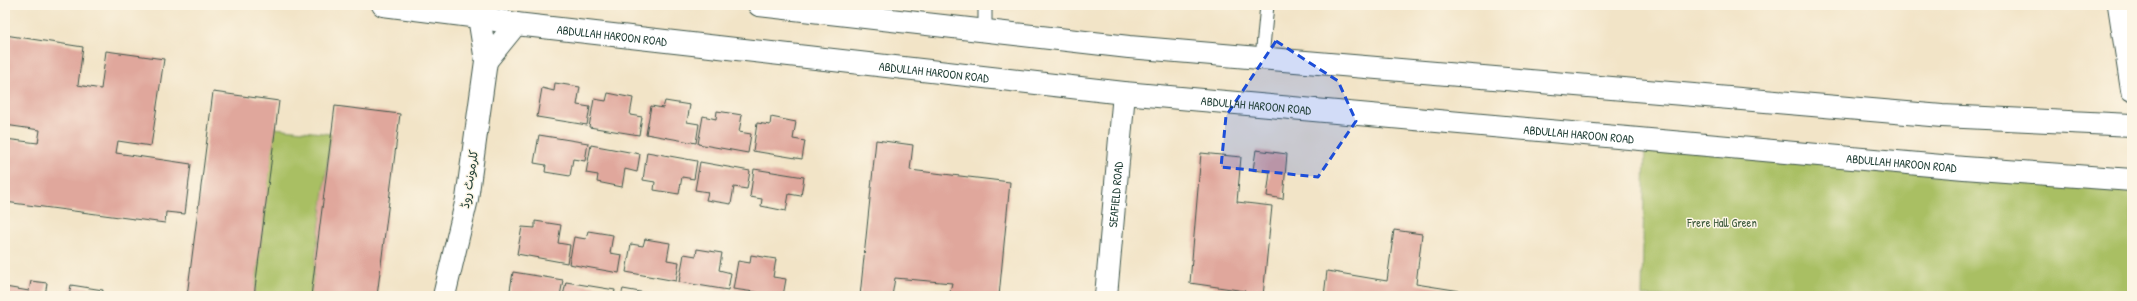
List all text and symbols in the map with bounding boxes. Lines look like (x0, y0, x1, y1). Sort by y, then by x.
street label: ABDULLAH HAROON ROAD (556, 20, 668, 50)
street label: ABDULLAH HAROON ROAD (878, 57, 990, 86)
street label: ABDULLAH HAROON ROAD (1200, 91, 1312, 118)
street label: ABDULLAH HAROON ROAD (1523, 120, 1635, 147)
street label: کلرمونٹ روڈ (456, 148, 482, 210)
street label: ABDULLAH HAROON ROAD (1846, 149, 1958, 176)
street label: SEAFIELD ROAD (1104, 160, 1126, 228)
park label: Frere Hall Green (1686, 214, 1757, 231)

